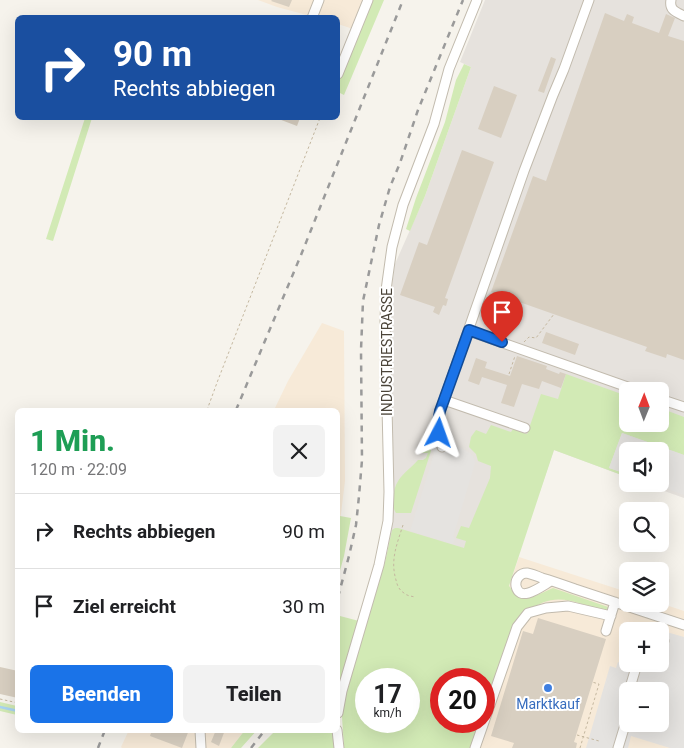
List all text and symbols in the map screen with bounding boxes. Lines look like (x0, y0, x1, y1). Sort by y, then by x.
text: 90 m (113, 34, 192, 75)
icon: right (30, 35, 95, 100)
text: Rechts abbiegen (113, 76, 276, 101)
street label: INDUSTRIESTRASSE (379, 288, 395, 416)
pin (481, 291, 523, 342)
icon: arrive (488, 298, 516, 326)
north arrow (619, 382, 669, 432)
map controls (619, 382, 669, 732)
position arrow (412, 406, 464, 458)
text: 1 Min. (30, 423, 115, 458)
button: close (273, 425, 325, 477)
button: sound (619, 442, 669, 492)
text: 120 m · 22:09 (30, 460, 127, 479)
button: search (619, 502, 669, 552)
icon: right (30, 517, 58, 545)
text: Rechts abbiegen (73, 520, 215, 543)
text: 90 m (282, 520, 325, 543)
button: layers (619, 562, 669, 612)
icon: arrive (30, 592, 58, 620)
text: Ziel erreicht (73, 595, 176, 618)
text: 30 m (282, 595, 325, 618)
button: + (619, 622, 669, 672)
button: Beenden (30, 665, 173, 723)
button: Teilen (183, 665, 325, 723)
speed limit sign: 20 (430, 668, 495, 733)
text: 17 (373, 680, 402, 709)
marker: Marktkauf (542, 682, 554, 694)
button: − (619, 682, 669, 732)
place label: Marktkauf (516, 696, 580, 712)
text: km/h (373, 706, 402, 720)

